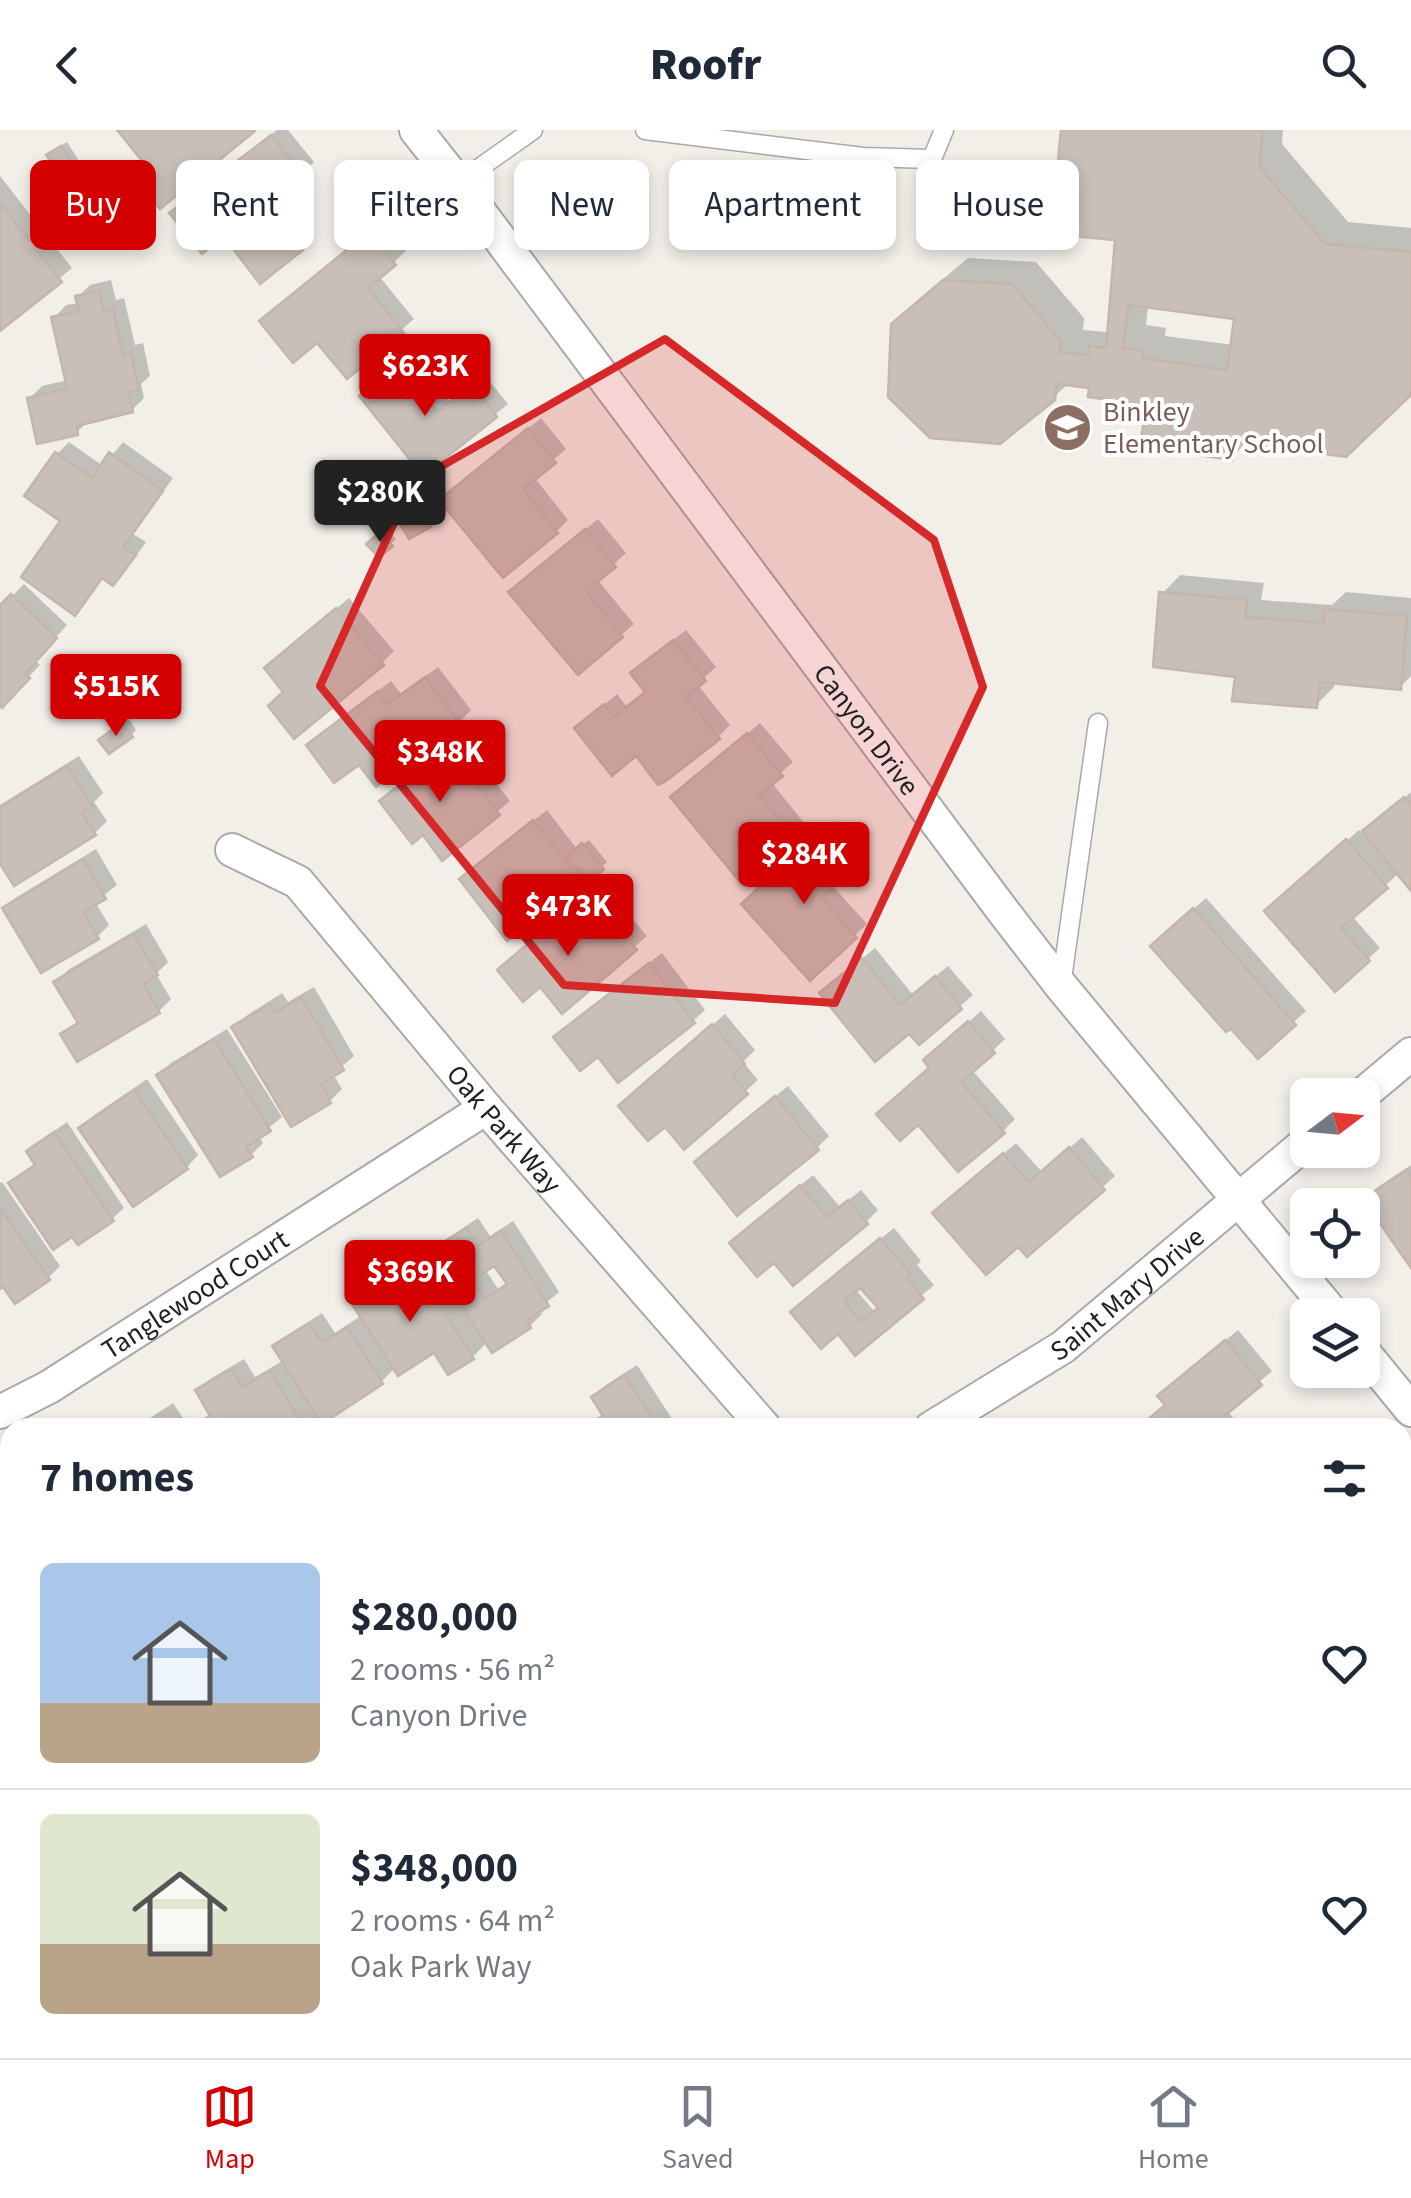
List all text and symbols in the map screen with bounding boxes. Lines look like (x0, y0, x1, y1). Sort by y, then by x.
text: Roofr (650, 33, 761, 97)
icon: back (40, 38, 95, 93)
icon: search (1316, 38, 1371, 93)
chip: Buy (30, 160, 156, 250)
chip: Rent (176, 160, 314, 250)
chip: Filters (334, 160, 494, 250)
chip: New (514, 160, 649, 250)
chip: Apartment (669, 160, 896, 250)
chip: House (916, 160, 1079, 250)
pin: $623K (355, 334, 495, 419)
text: $623K (381, 343, 469, 389)
place label: Binkley Elementary School (1103, 392, 1324, 464)
school or university icon: Binkley Elementary School (1042, 401, 1094, 453)
pin: $280K (310, 460, 450, 545)
text: $280K (336, 469, 424, 515)
pin: $515K (46, 654, 186, 739)
street label: Canyon Drive (804, 656, 929, 804)
text: $515K (72, 663, 160, 709)
pin: $348K (370, 720, 510, 805)
text: $348K (396, 729, 484, 775)
pin: $284K (734, 822, 874, 907)
text: $284K (760, 831, 848, 877)
pin: $473K (498, 874, 638, 959)
text: $473K (524, 883, 612, 929)
street label: Oak Park Way (437, 1056, 571, 1203)
north arrow (1290, 1078, 1380, 1168)
map controls (1290, 1078, 1380, 1388)
button: locate (1290, 1188, 1380, 1278)
street label: Saint Mary Drive (1043, 1218, 1213, 1371)
street label: Tanglewood Court (94, 1220, 297, 1369)
pin: $369K (340, 1240, 480, 1325)
text: $369K (366, 1249, 454, 1295)
button: layers (1290, 1298, 1380, 1388)
text: 7 homes (40, 1448, 194, 1508)
icon: filters (1317, 1451, 1372, 1506)
text: $280,000 (350, 1587, 518, 1647)
icon: home (120, 1603, 240, 1723)
icon: heart (1317, 1636, 1372, 1691)
text: 2 rooms · 56 m² (350, 1647, 555, 1693)
text: Canyon Drive (350, 1693, 527, 1739)
text: $348,000 (350, 1838, 518, 1898)
icon: home (120, 1854, 240, 1974)
icon: heart (1317, 1887, 1372, 1942)
text: 2 rooms · 64 m² (350, 1898, 555, 1944)
text: Oak Park Way (350, 1944, 532, 1990)
tab: Map (202, 2079, 257, 2179)
tab: Saved (662, 2079, 733, 2179)
tab: Home (1138, 2079, 1209, 2179)

